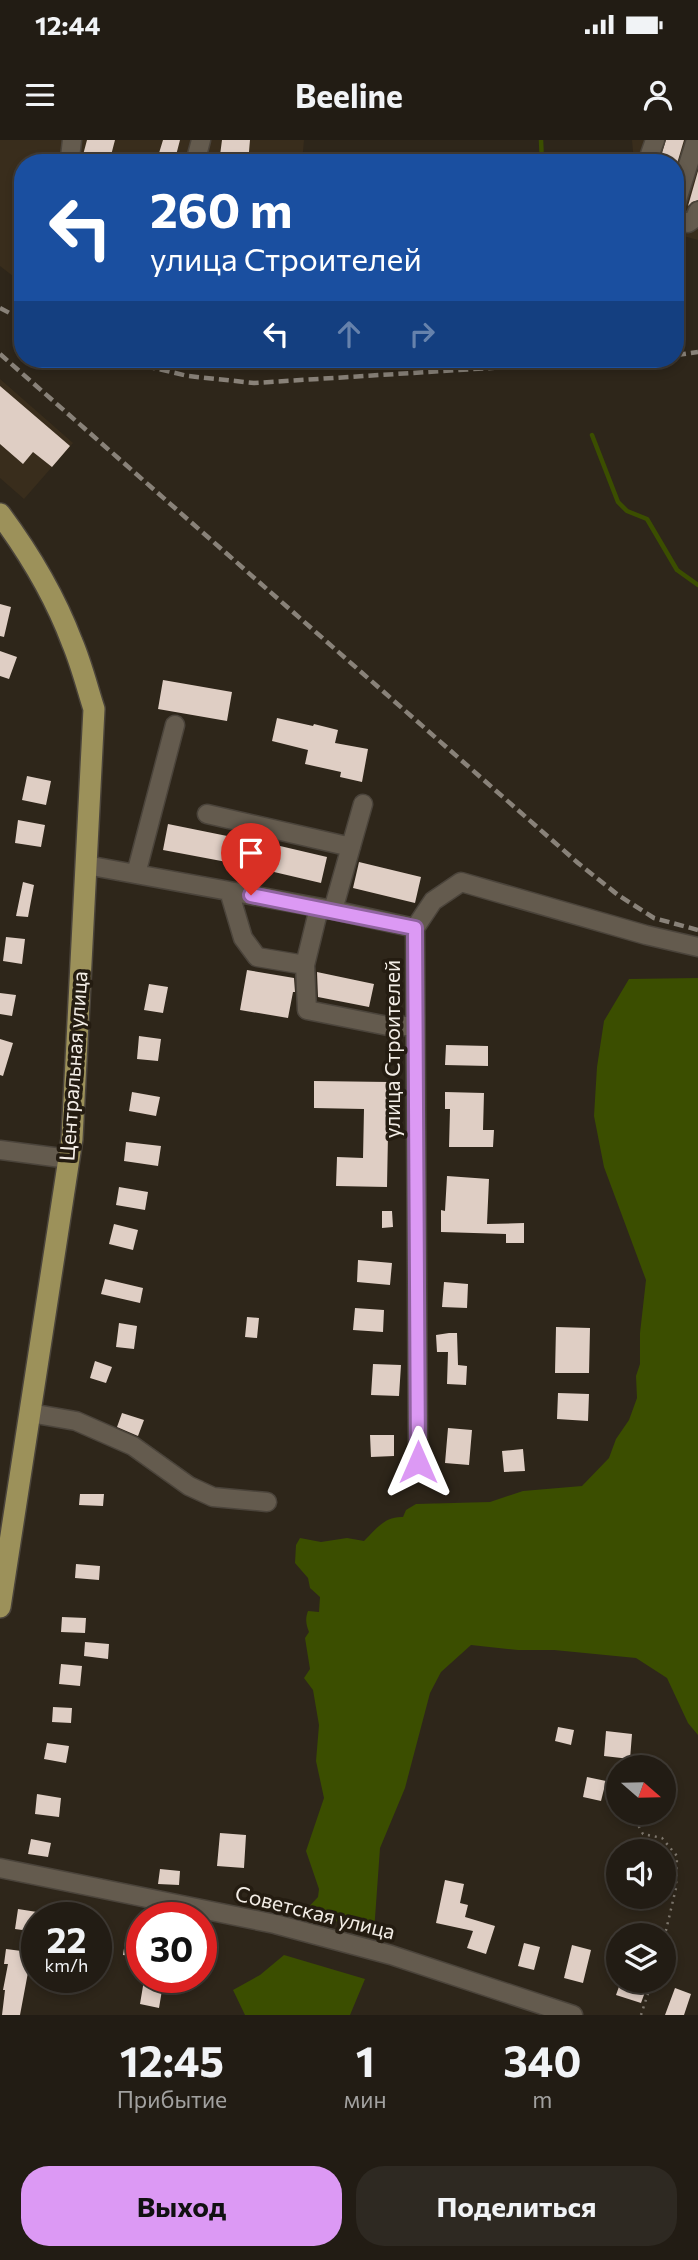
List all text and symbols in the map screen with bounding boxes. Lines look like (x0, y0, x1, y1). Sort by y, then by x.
text: 12:44 (35, 9, 100, 40)
text: Beeline (295, 75, 403, 115)
icon: menu (21, 76, 59, 114)
icon: person (639, 76, 677, 114)
text: 260 m (150, 178, 292, 238)
icon: left (35, 182, 126, 273)
text: улица Строителей (150, 238, 422, 278)
icon: left (257, 315, 295, 353)
icon: ahead (330, 315, 368, 353)
icon: right (403, 315, 441, 353)
pin (221, 823, 281, 895)
icon: arrive (232, 834, 270, 872)
street label: улица Строителей (379, 960, 404, 1138)
street label: Центральная улица (53, 970, 92, 1162)
position arrow (381, 1425, 455, 1499)
north arrow (606, 1755, 676, 1825)
map controls (606, 1755, 676, 1993)
button: sound (606, 1839, 676, 1909)
street label: Советская улица (233, 1880, 398, 1943)
speed limit sign: 30 (126, 1902, 217, 1993)
text: 22 (47, 1917, 86, 1960)
button: layers (606, 1923, 676, 1993)
text: km/h (45, 1954, 88, 1976)
text: 12:45 (120, 2034, 224, 2086)
text: 1 (356, 2034, 375, 2086)
text: 340 (503, 2034, 581, 2086)
text: Прибытие (117, 2085, 227, 2113)
text: мин (344, 2085, 387, 2113)
text: m (532, 2085, 552, 2113)
button: Выход (21, 2166, 342, 2246)
button: Поделиться (356, 2166, 677, 2246)

